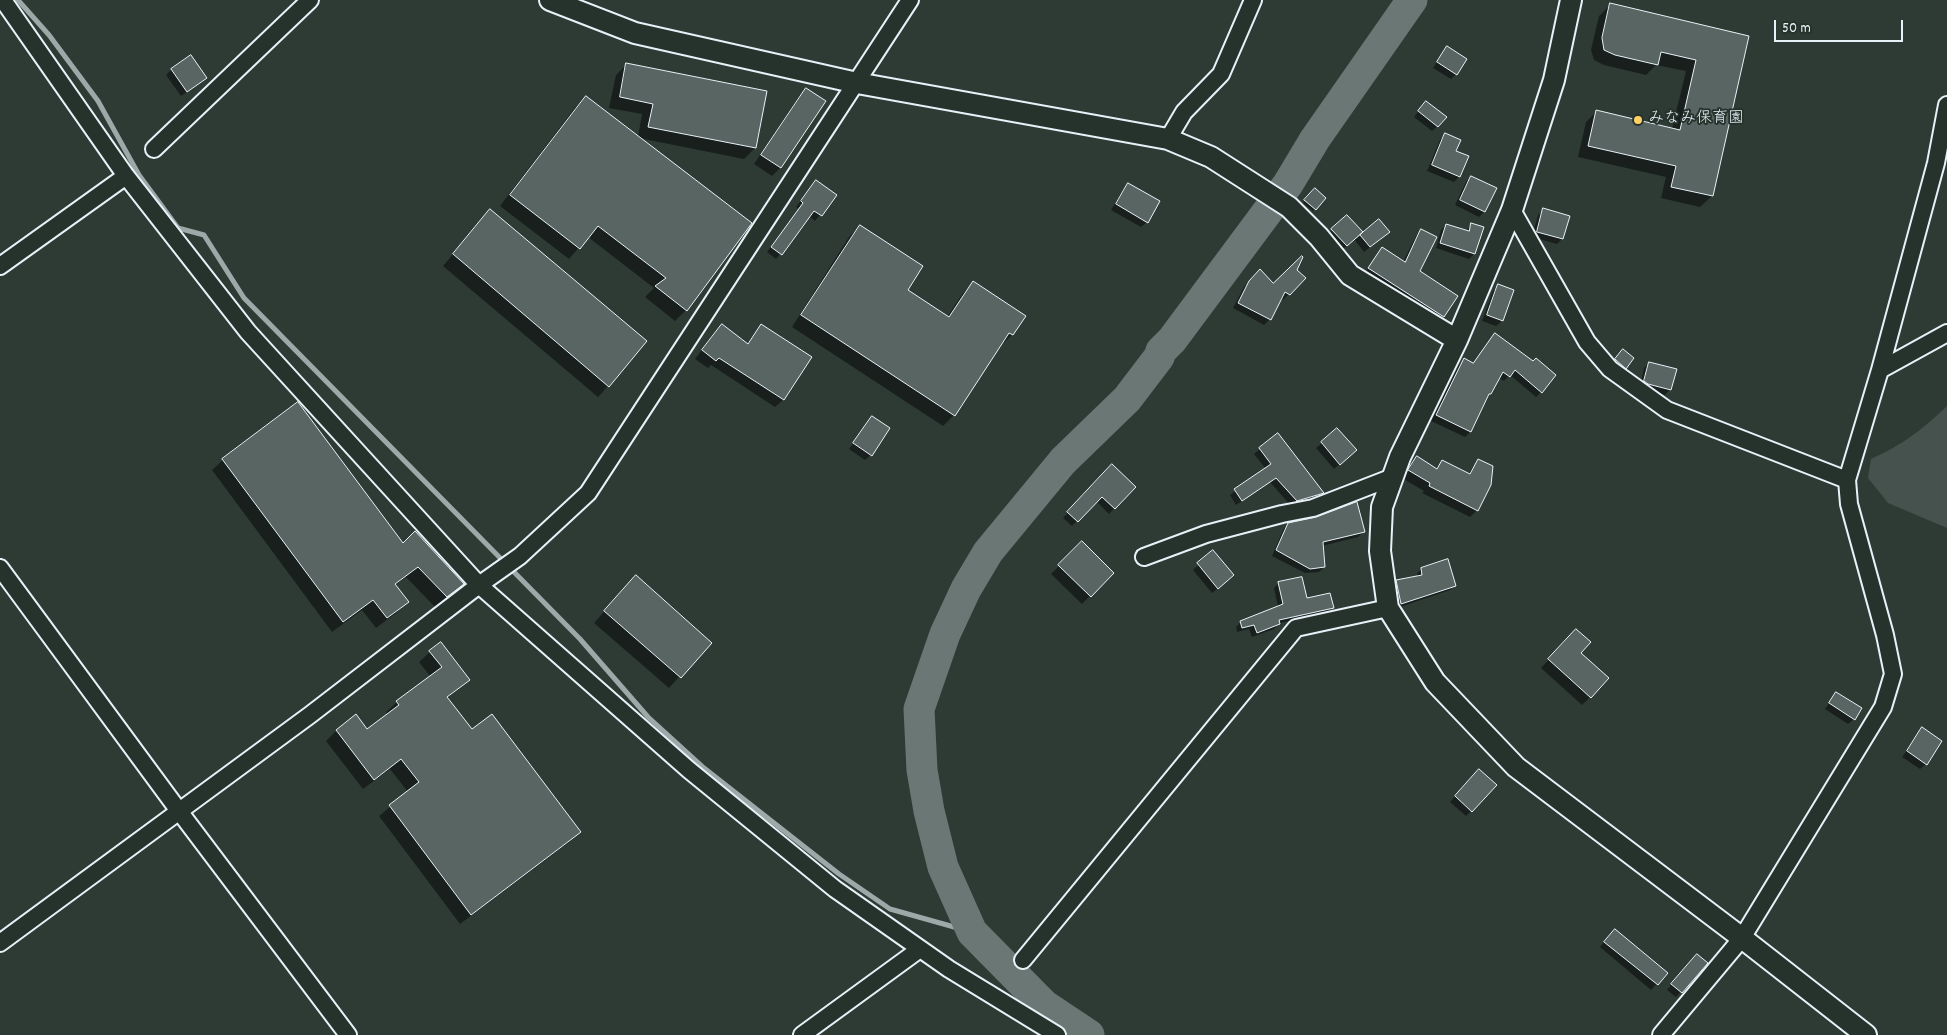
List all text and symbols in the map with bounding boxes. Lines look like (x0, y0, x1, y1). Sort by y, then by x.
scale bar (1777, 10, 1906, 42)
text: 50 m (1782, 18, 1811, 40)
place label: みなみ保育園 (1648, 110, 1744, 130)
marker: みなみ保育園 (1632, 114, 1644, 126)

